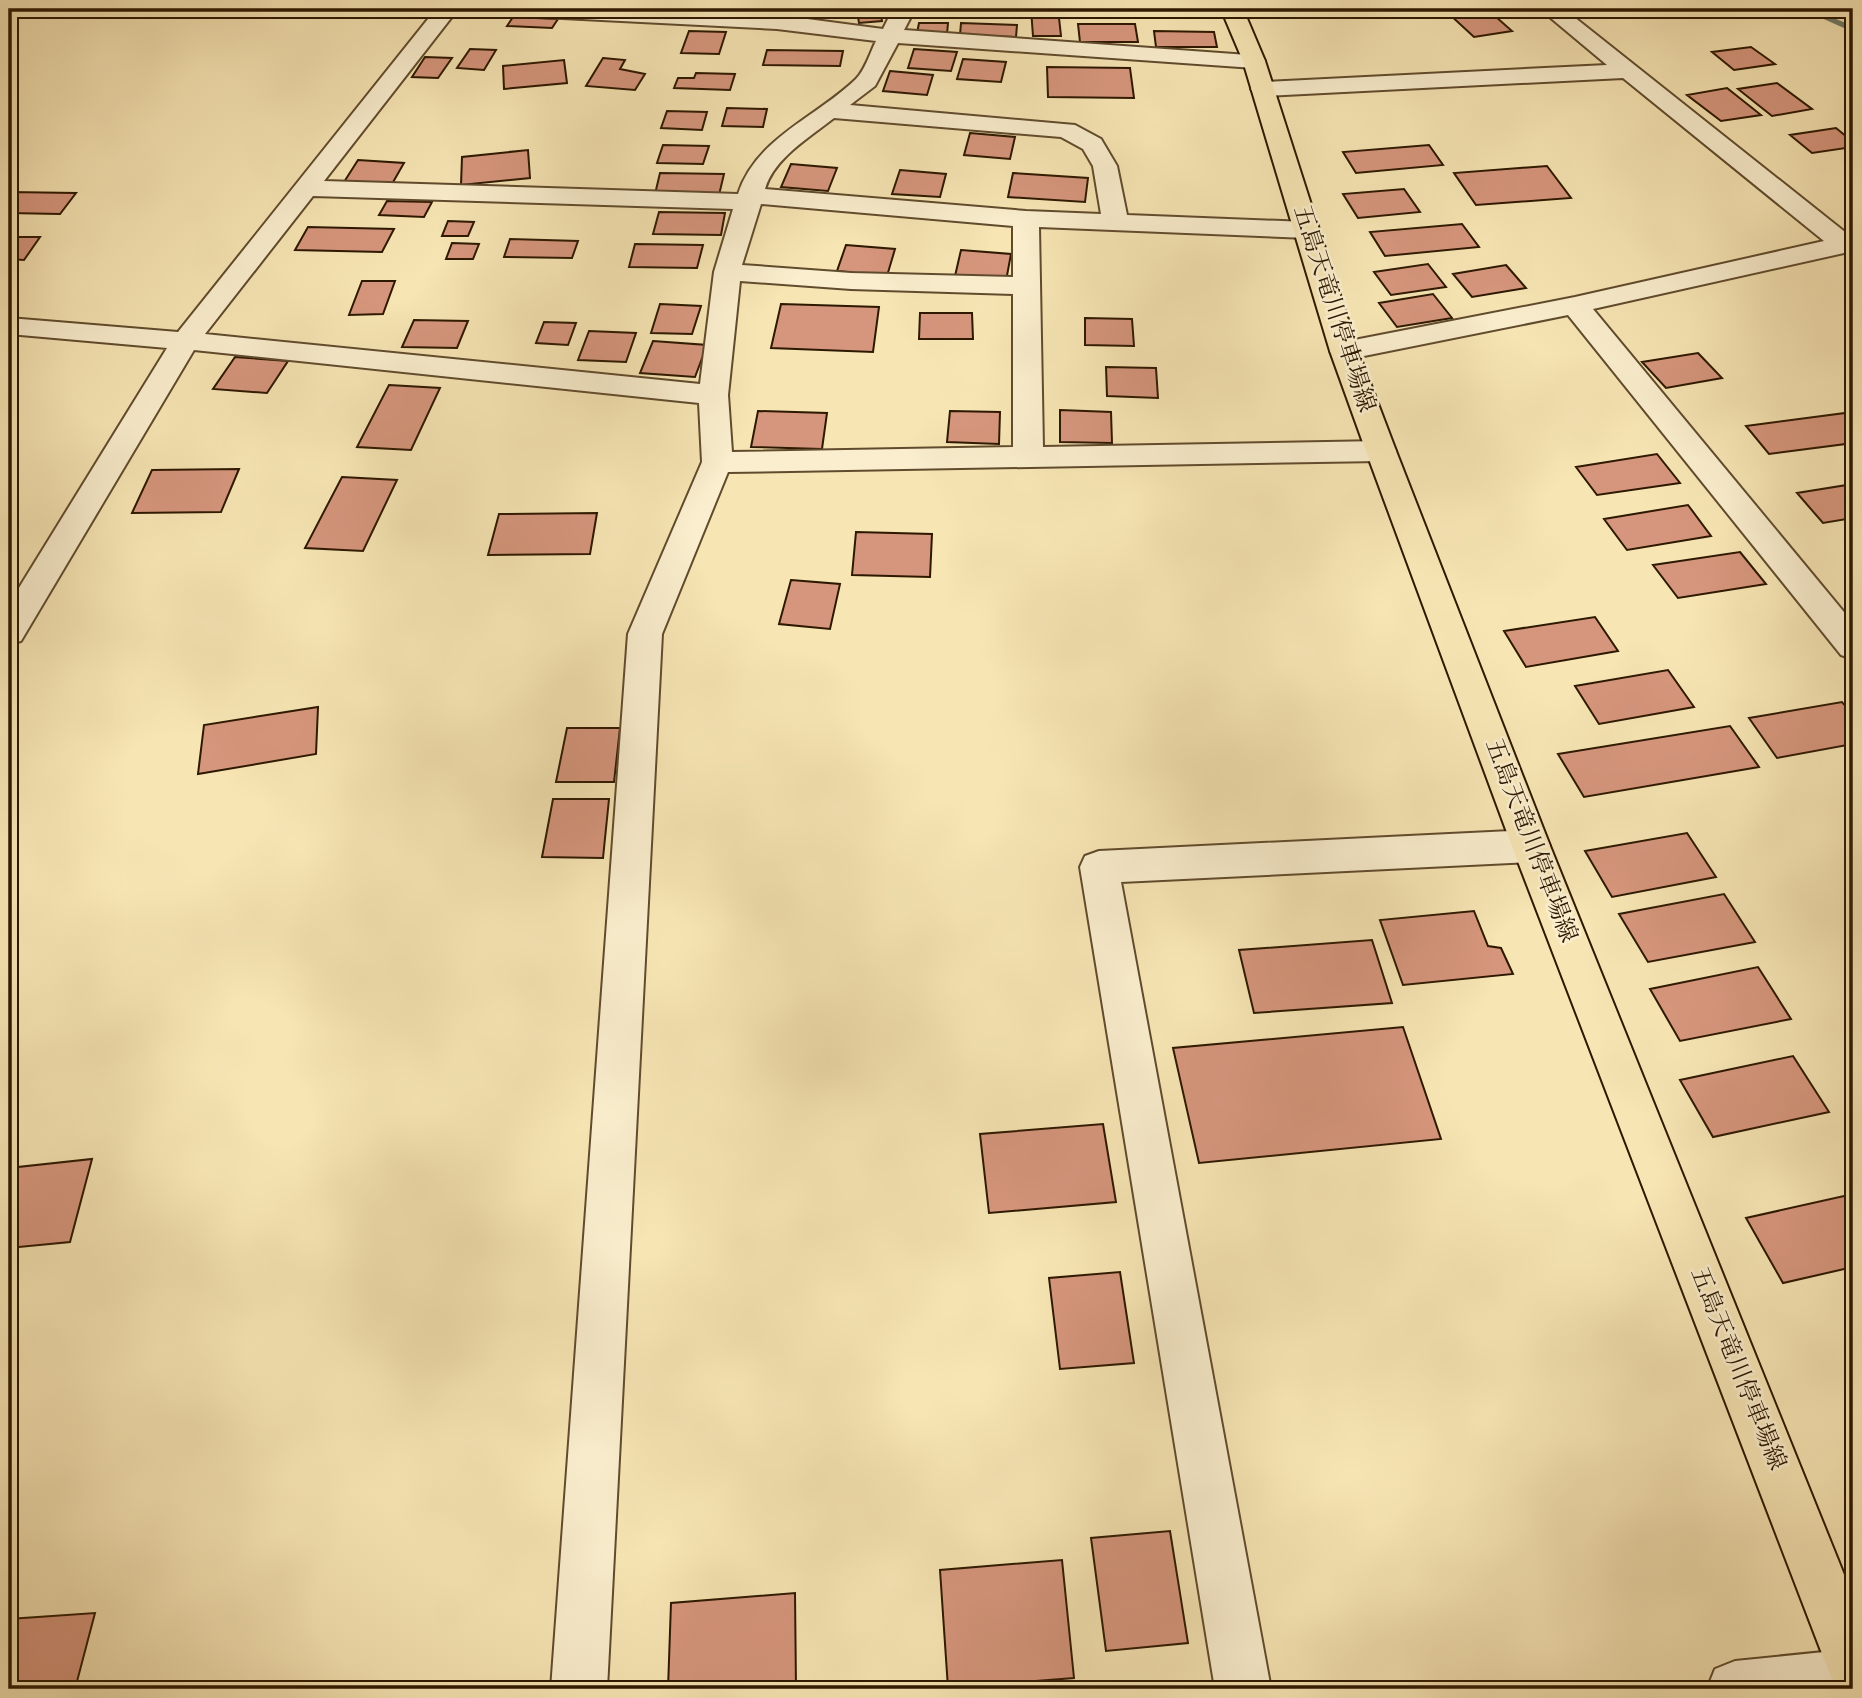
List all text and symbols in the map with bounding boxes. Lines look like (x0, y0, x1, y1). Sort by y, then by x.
street label: 五島天竜川停車場線 (1283, 201, 1383, 417)
street label: 五島天竜川停車場線 (1475, 734, 1585, 948)
street label: 五島天竜川停車場線 (1681, 1262, 1793, 1476)

